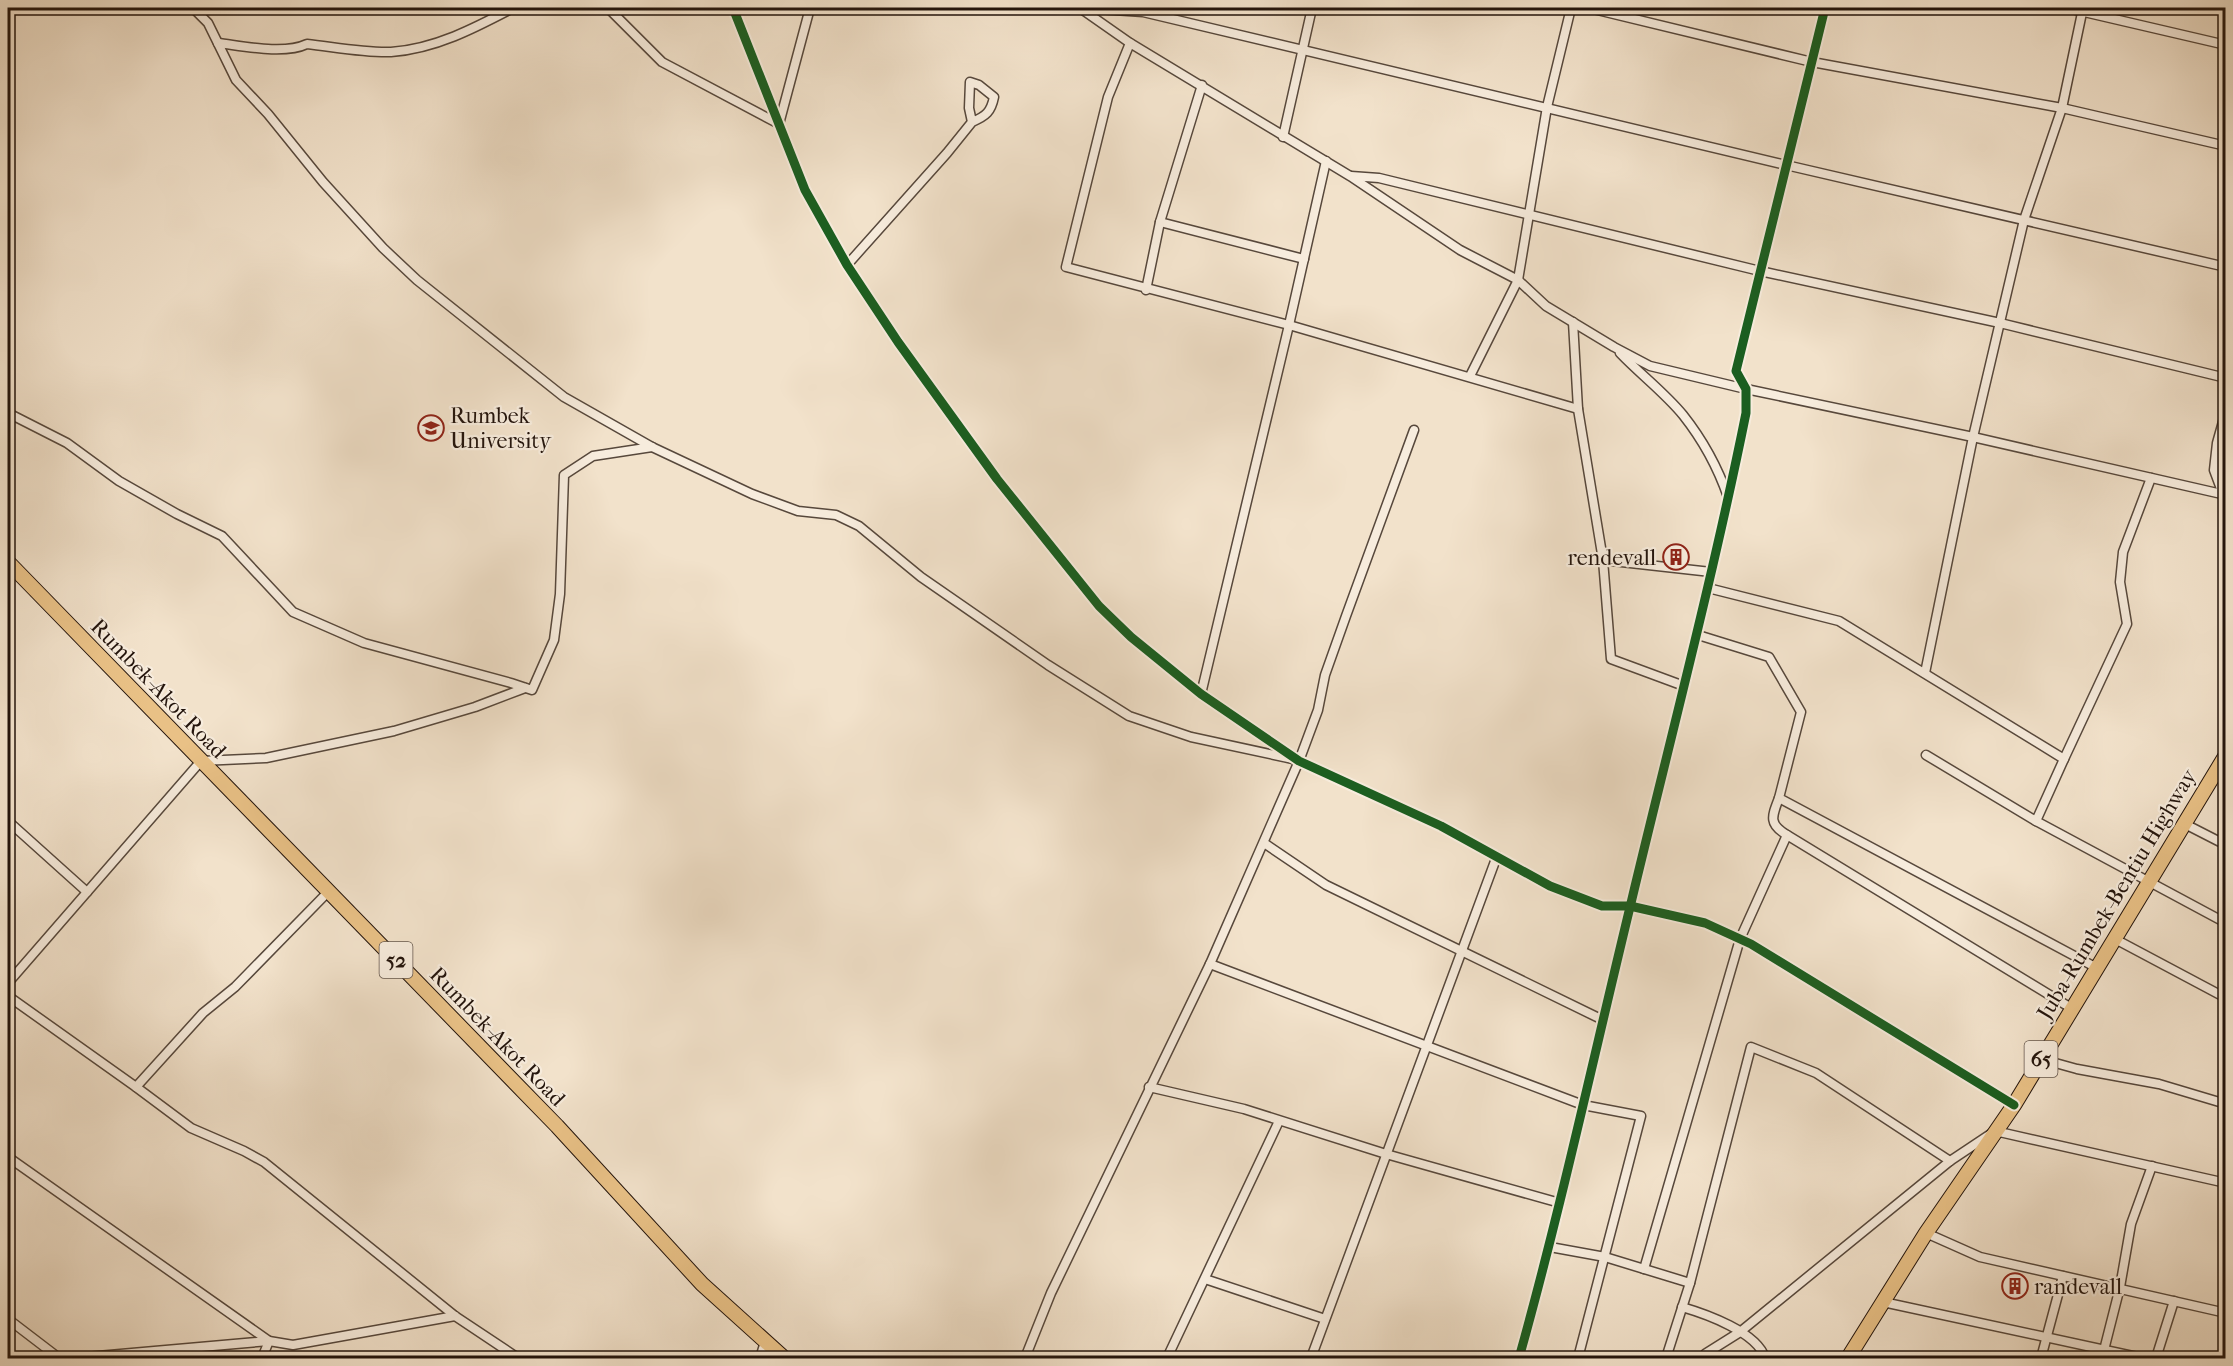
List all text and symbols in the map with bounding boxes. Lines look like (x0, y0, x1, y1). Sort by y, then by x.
place label: Rumbek University (450, 403, 552, 454)
school or university icon: Rumbek University (416, 413, 446, 443)
building icon: rendevall (1661, 542, 1691, 572)
place label: rendevall (1567, 545, 1656, 571)
street label: Rumbek-Akot Road (85, 614, 232, 764)
street label: Juba-Rumbek-Bentiu Highway (2031, 763, 2203, 1026)
road number: 52 (380, 942, 412, 978)
street label: Rumbek-Akot Road (424, 962, 571, 1112)
road number: 65 (2024, 1041, 2058, 1077)
building icon: randevall (2000, 1271, 2030, 1301)
place label: randevall (2034, 1274, 2122, 1300)

